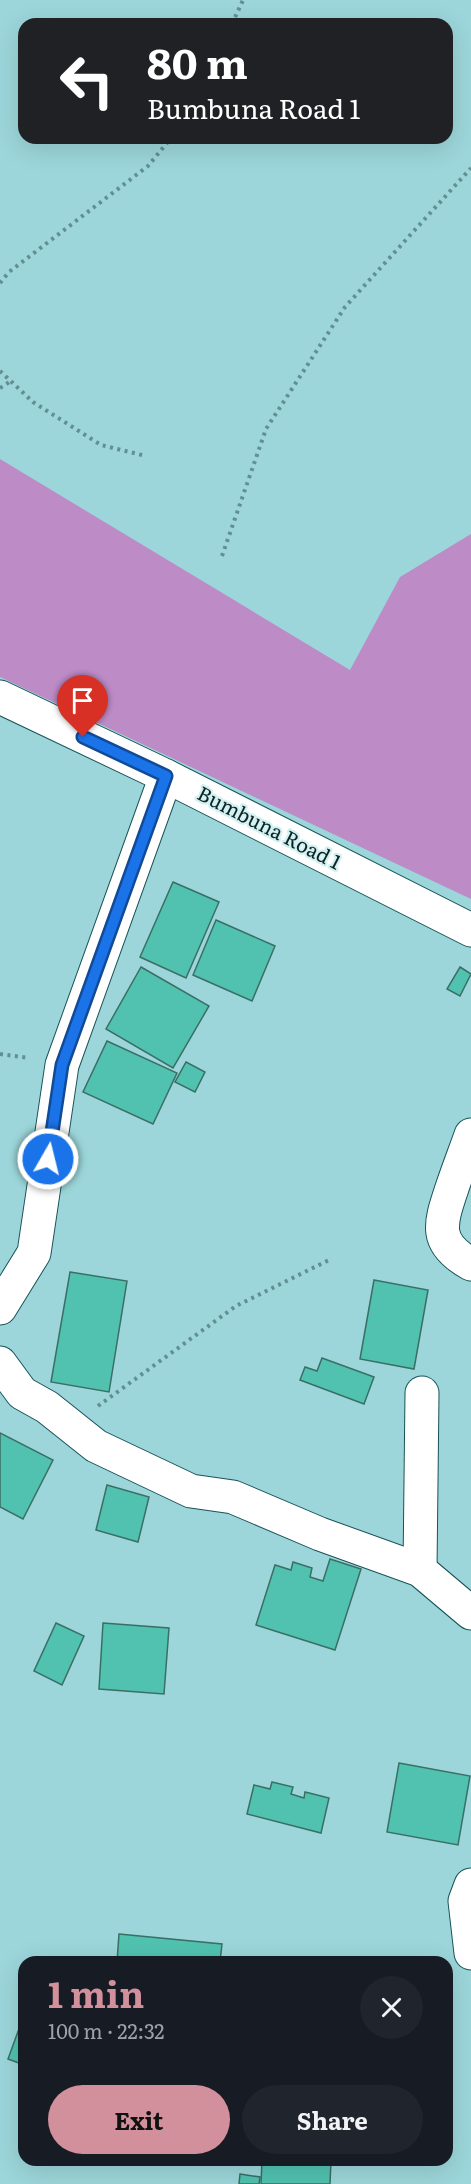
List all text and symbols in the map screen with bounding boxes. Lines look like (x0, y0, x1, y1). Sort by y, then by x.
text: 80 m (147, 30, 248, 92)
icon: left (48, 42, 126, 120)
text: Bumbuna Road 1 (147, 87, 360, 127)
pin (57, 675, 108, 737)
icon: arrive (66, 684, 99, 717)
street label: Bumbuna Road 1 (193, 777, 347, 875)
position arrow (16, 1127, 80, 1191)
text: 1 min (48, 1966, 144, 2019)
button: close (360, 1976, 423, 2039)
text: 100 m · 22:32 (48, 2015, 164, 2045)
button: Exit (48, 2085, 230, 2154)
button: Share (242, 2085, 423, 2154)

